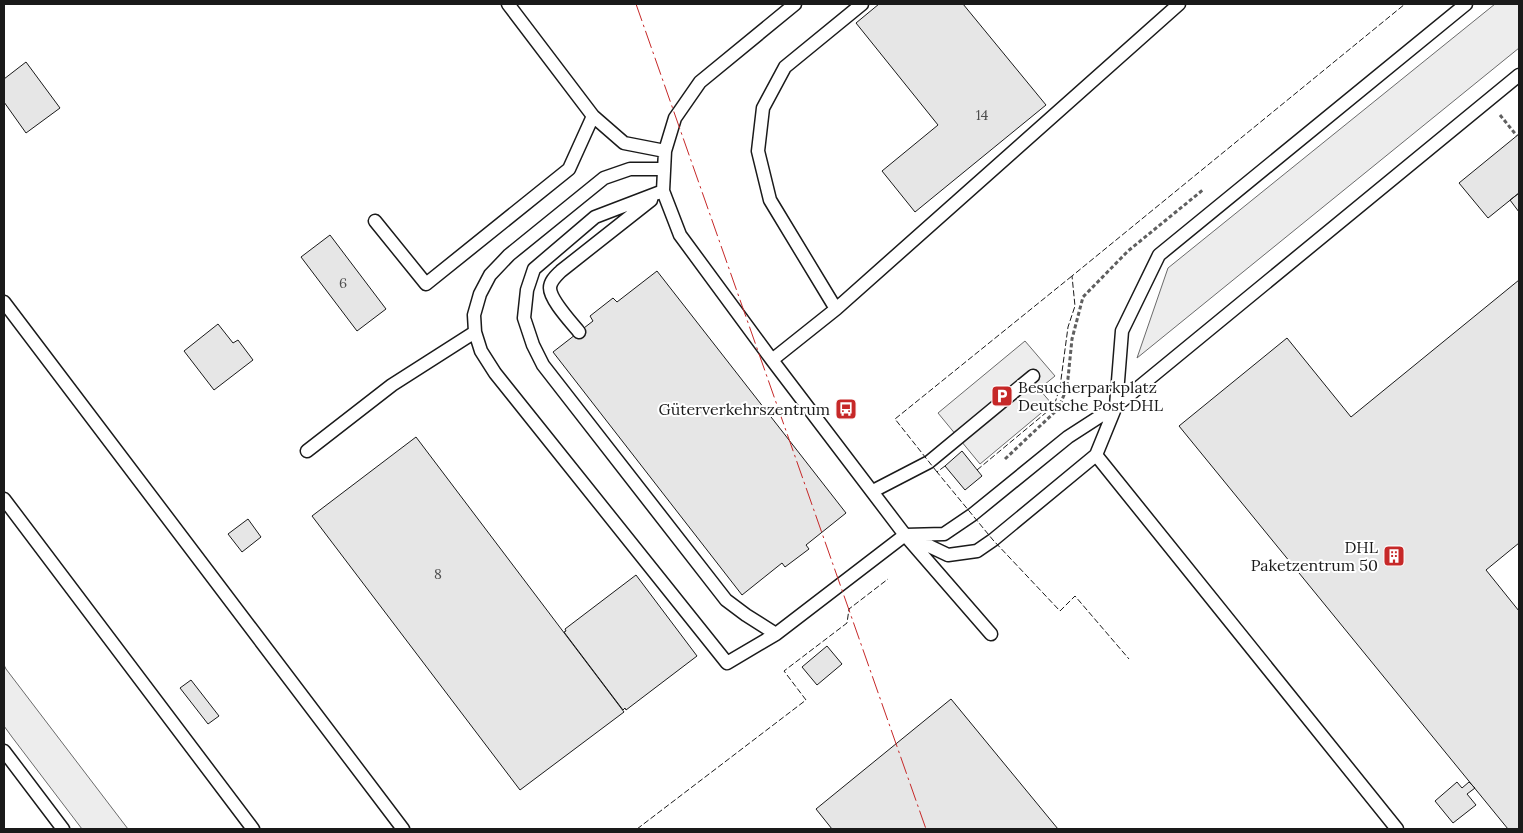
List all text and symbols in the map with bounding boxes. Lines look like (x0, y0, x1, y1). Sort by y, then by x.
house number: 14 (976, 106, 989, 124)
house number: 6 (339, 274, 347, 292)
place label: Besucherparkplatz Deutsche Post DHL (1018, 377, 1163, 415)
parking icon: Besucherparkplatz Deutsche Post DHL (990, 384, 1014, 408)
bus stop icon: Güterverkehrszentrum (834, 397, 858, 421)
place label: Güterverkehrszentrum (658, 399, 830, 419)
place label: DHL Paketzentrum 50 (1251, 537, 1378, 575)
building icon: DHL Paketzentrum 50 (1382, 544, 1406, 568)
house number: 8 (434, 565, 442, 583)

